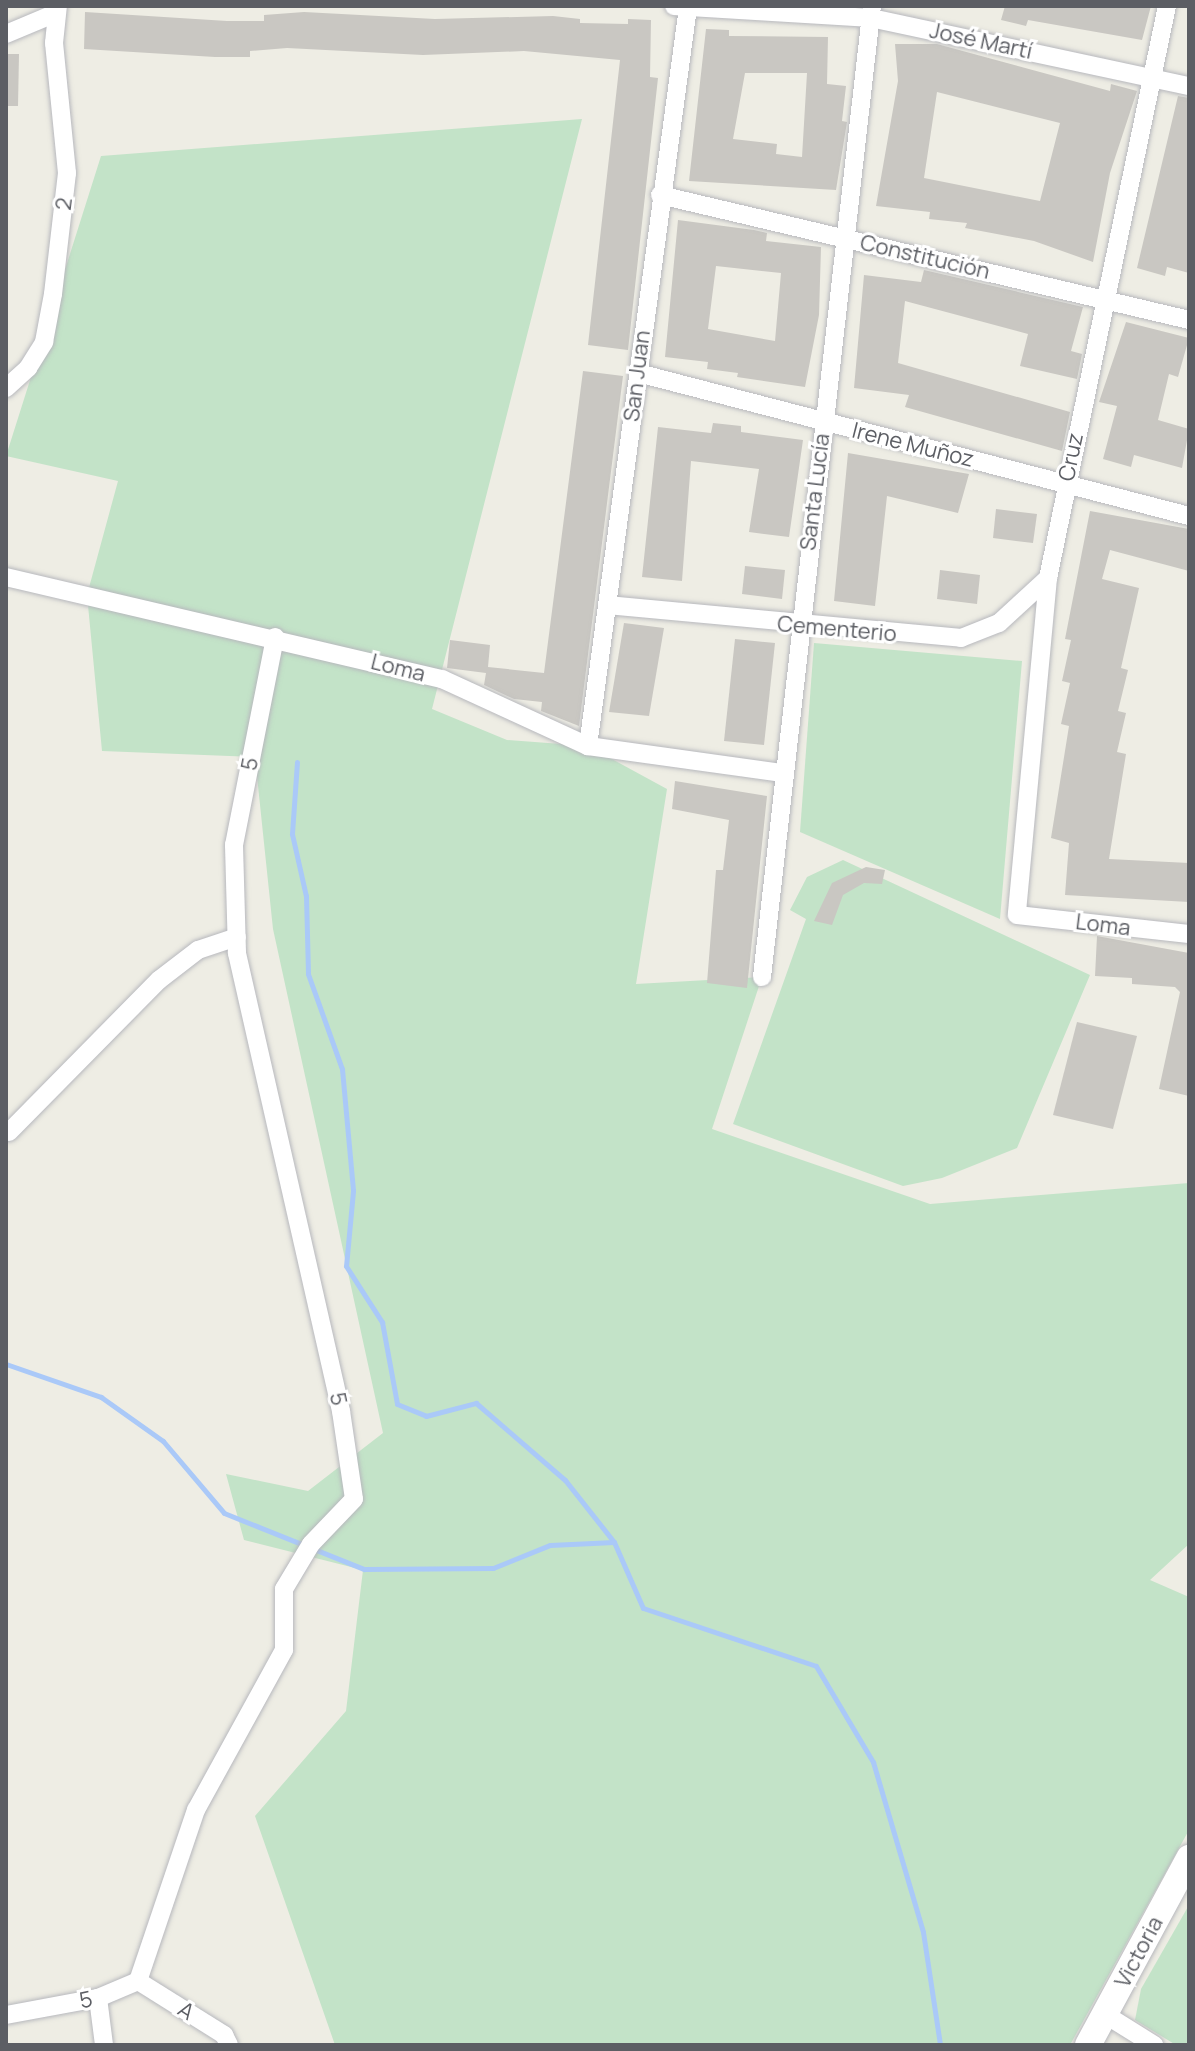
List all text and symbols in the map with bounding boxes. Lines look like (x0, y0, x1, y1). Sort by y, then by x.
street label: José Martí (927, 17, 1035, 65)
street label: 2 (50, 196, 78, 212)
street label: Constitución (858, 229, 992, 285)
street label: San Juan (618, 329, 656, 423)
street label: Irene Muñoz (849, 417, 977, 473)
street label: Cruz (1053, 431, 1089, 483)
street label: Santa Lucía (795, 432, 835, 552)
street label: Cementerio (776, 611, 898, 647)
street label: Loma (368, 649, 428, 687)
street label: 5 (236, 755, 264, 773)
street label: Loma (1074, 909, 1132, 941)
street label: 5 (324, 1390, 352, 1408)
street label: Victoria (1109, 1912, 1169, 1992)
street label: 5 (77, 1986, 95, 2014)
street label: A (173, 1996, 199, 2026)

